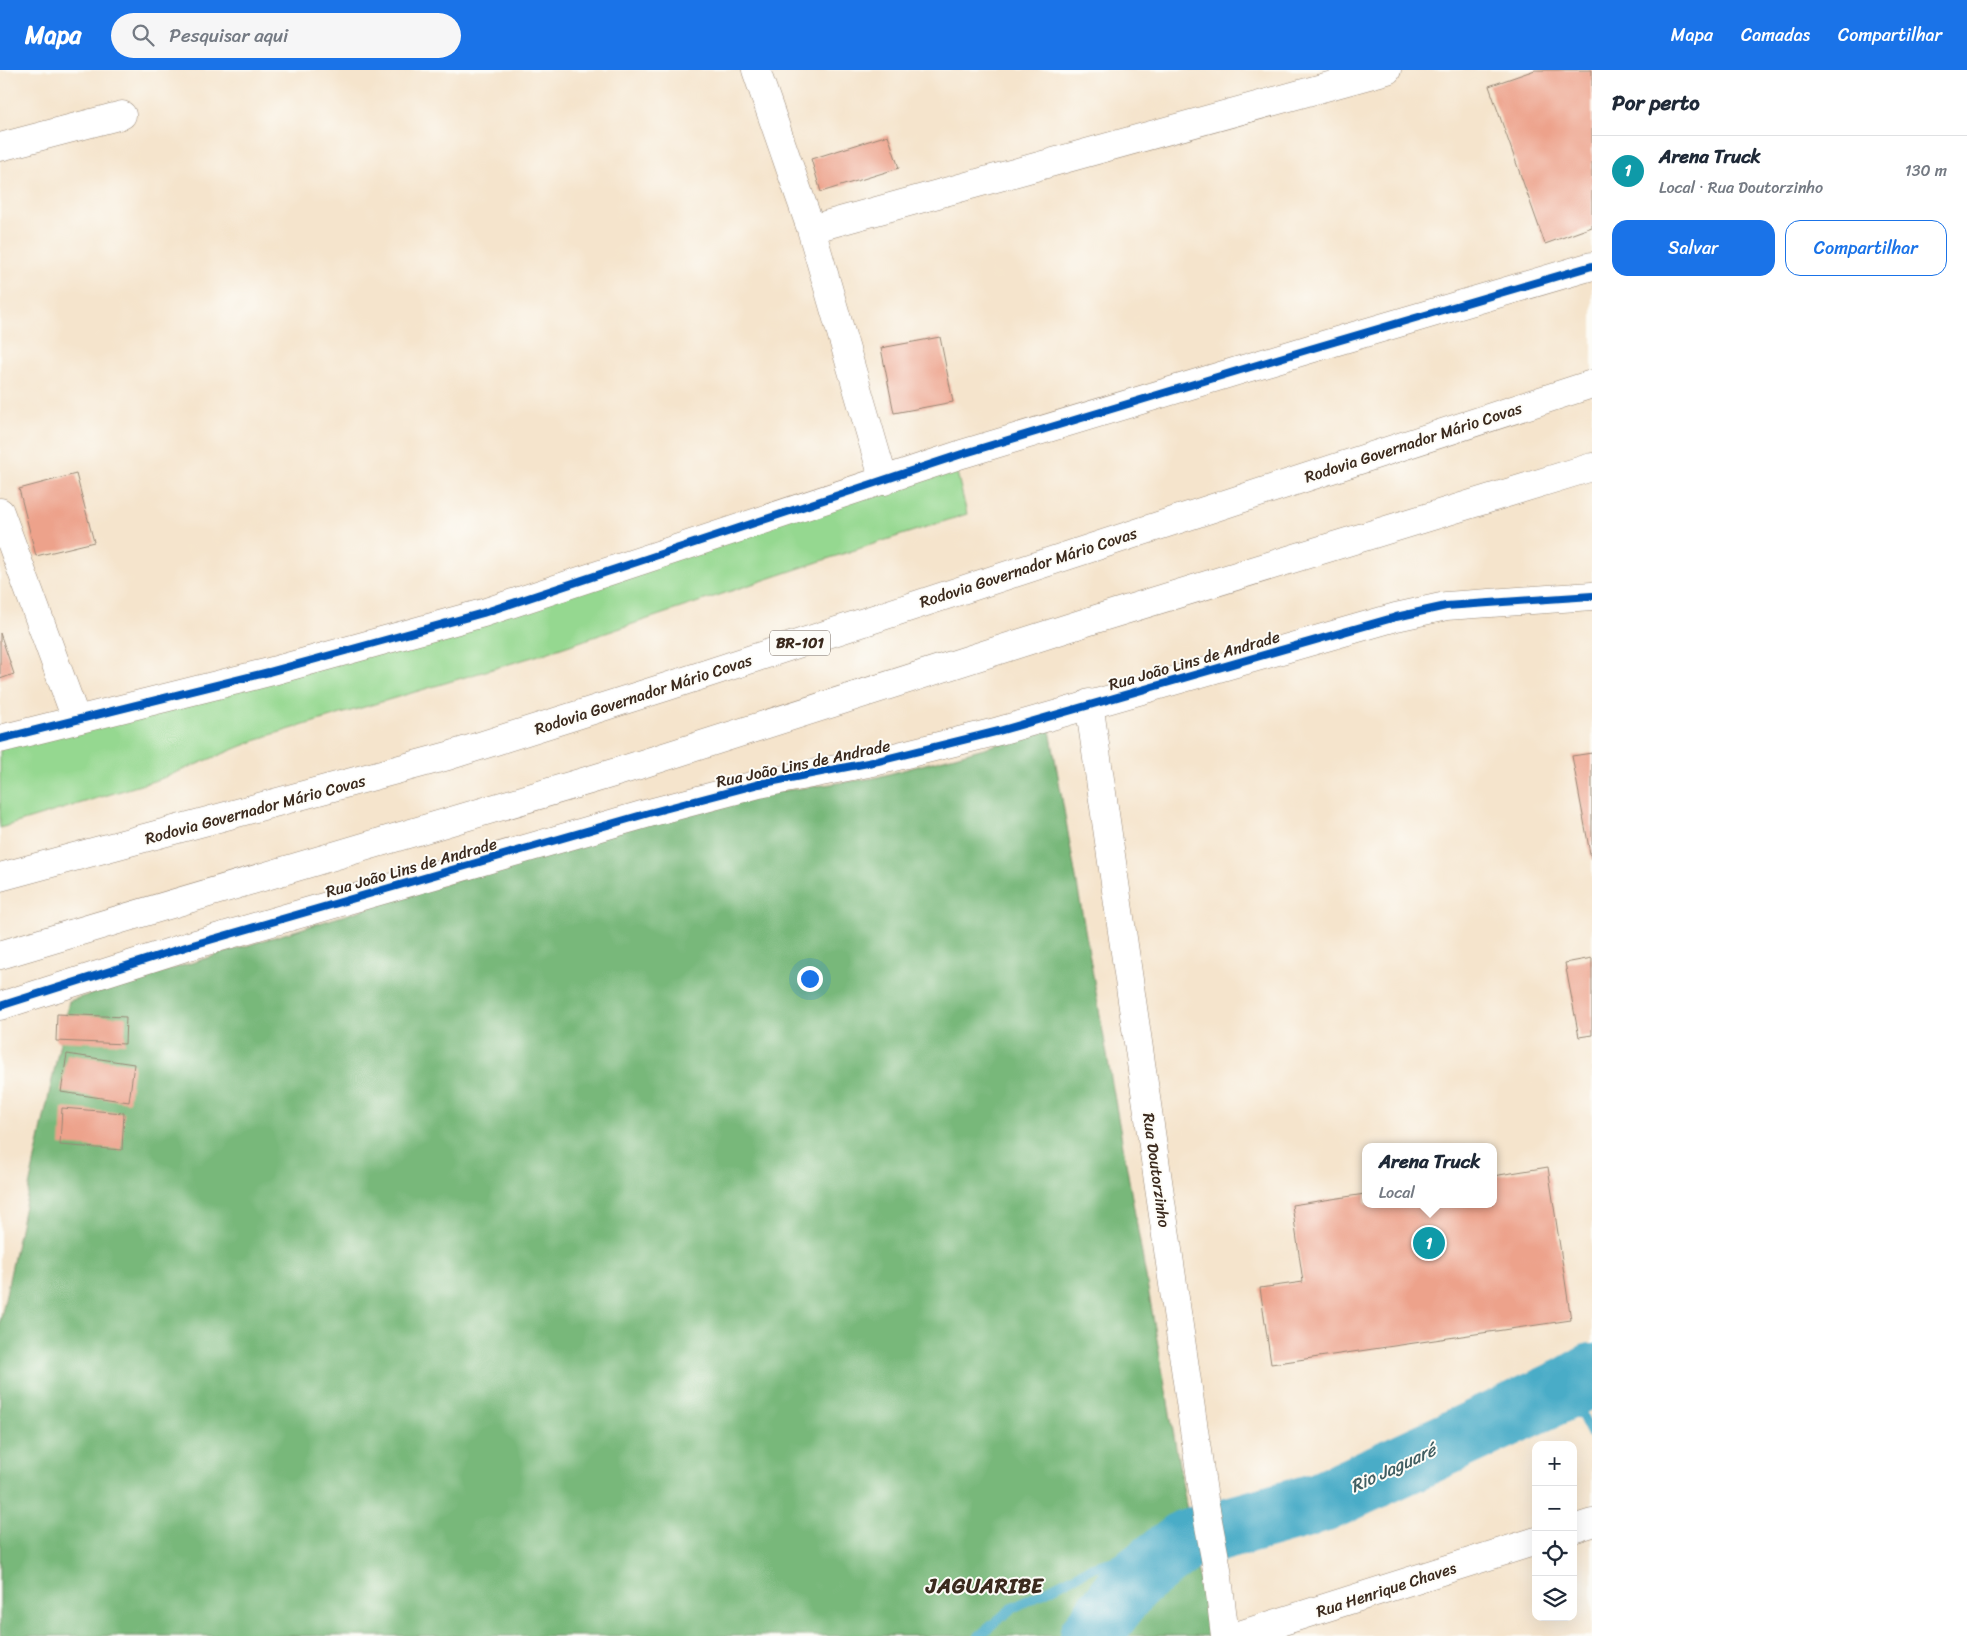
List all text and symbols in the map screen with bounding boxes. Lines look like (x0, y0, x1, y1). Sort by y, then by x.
search box (111, 13, 461, 58)
text: Mapa (25, 14, 81, 56)
text: Pesquisar aqui (169, 19, 288, 52)
text: Mapa (1671, 19, 1713, 51)
text: Camadas (1741, 19, 1810, 51)
text: Compartilhar (1838, 19, 1942, 51)
icon: search (129, 21, 157, 49)
text: Por perto (1612, 84, 1700, 122)
text: Arena Truck (1659, 140, 1761, 173)
text: 1 (1625, 156, 1631, 185)
text: 130 m (1905, 156, 1947, 185)
text: Local · Rua Doutorzinho (1659, 173, 1823, 202)
button: Salvar (1612, 220, 1775, 276)
button: Compartilhar (1785, 220, 1947, 276)
street label: Rodovia Governador Mário Covas (1300, 393, 1526, 491)
street label: Rodovia Governador Mário Covas (915, 518, 1141, 616)
street label: Rua João Lins de Andrade (1105, 622, 1283, 699)
road number: BR-101 (770, 630, 830, 656)
street label: Rodovia Governador Mário Covas (530, 645, 756, 743)
street label: Rua João Lins de Andrade (713, 731, 893, 796)
street label: Rodovia Governador Mário Covas (142, 766, 369, 853)
street label: Rua João Lins de Andrade (322, 829, 500, 906)
your location (797, 966, 823, 992)
street label: Rua Doutorzinho (1134, 1111, 1179, 1229)
popup (1362, 1143, 1497, 1208)
text: Arena Truck (1379, 1145, 1480, 1178)
text: Local (1379, 1178, 1415, 1207)
pin: 1 (1413, 1224, 1445, 1262)
water label: Rio Jaguaré (1345, 1433, 1444, 1502)
map controls (1532, 1441, 1577, 1621)
button: + (1532, 1441, 1577, 1486)
button: − (1532, 1486, 1577, 1531)
button: locate (1532, 1531, 1577, 1576)
street label: Rua Henrique Chaves (1312, 1553, 1460, 1626)
district label: JAGUARIBE (925, 1567, 1045, 1605)
button: layers (1532, 1576, 1577, 1621)

